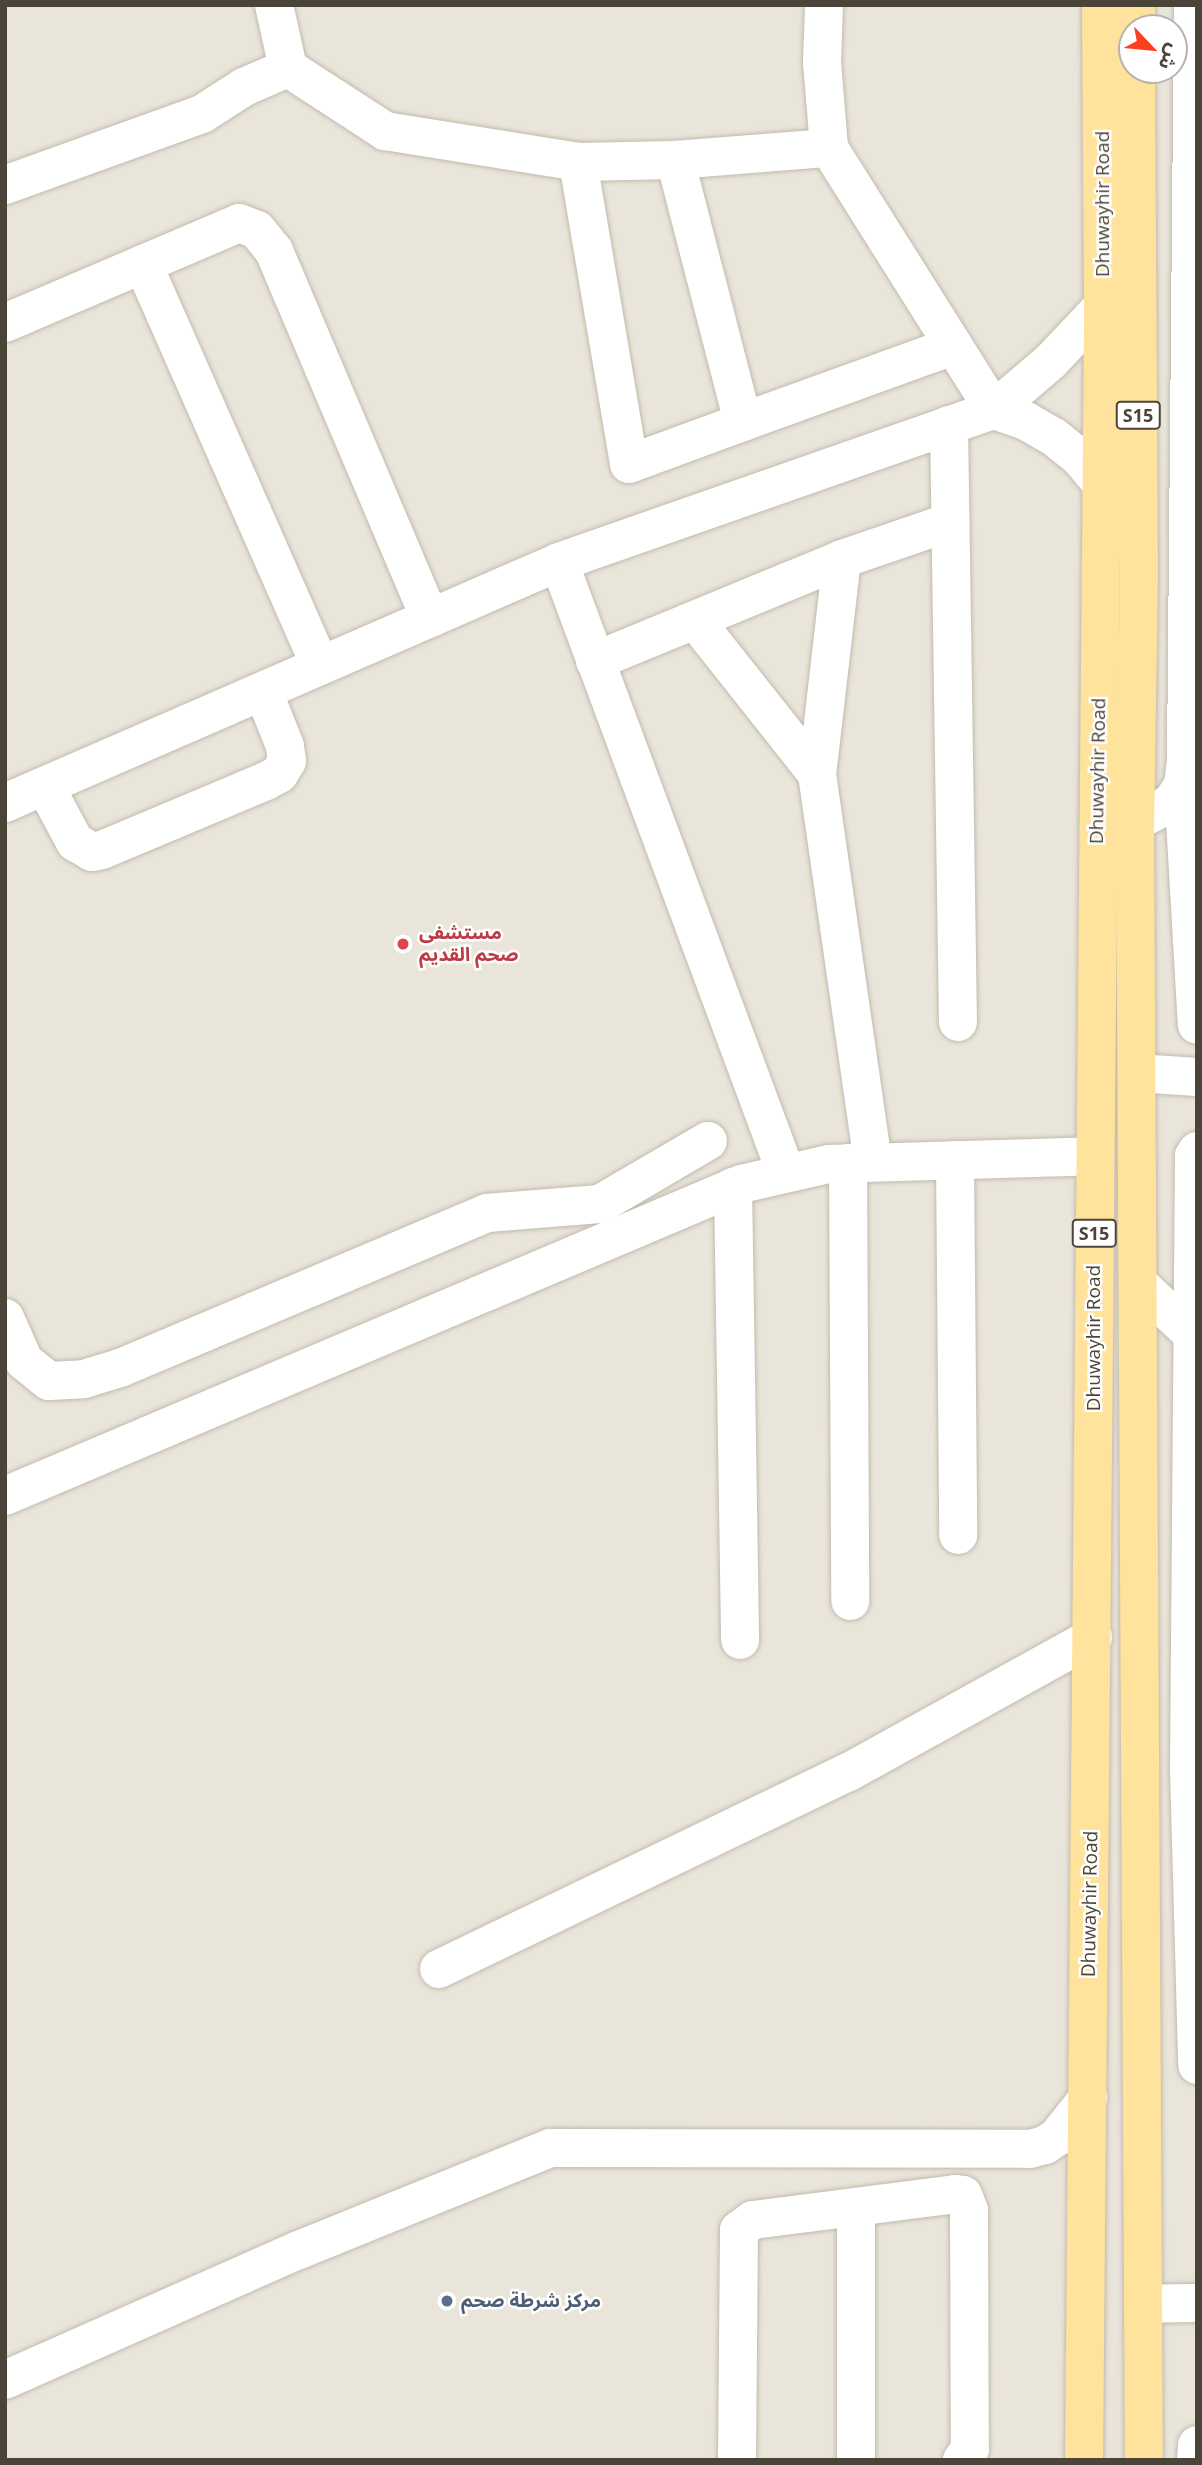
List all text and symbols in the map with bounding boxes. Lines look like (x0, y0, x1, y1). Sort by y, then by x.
north arrow (1118, 14, 1188, 84)
text: ش (1153, 40, 1187, 75)
street label: Dhuwayhir Road (1092, 131, 1114, 277)
road number: S15 (1115, 400, 1161, 430)
street label: Dhuwayhir Road (1085, 698, 1111, 844)
place label: مستشفى صحم القديم (419, 922, 519, 966)
marker: مستشفى صحم القديم (393, 934, 413, 954)
road number: S15 (1071, 1218, 1117, 1248)
street label: Dhuwayhir Road (1083, 1265, 1105, 1411)
street label: Dhuwayhir Road (1077, 1831, 1103, 1977)
place label: مركز شرطة صحم (461, 2290, 601, 2312)
marker: مركز شرطة صحم (439, 2293, 455, 2309)

